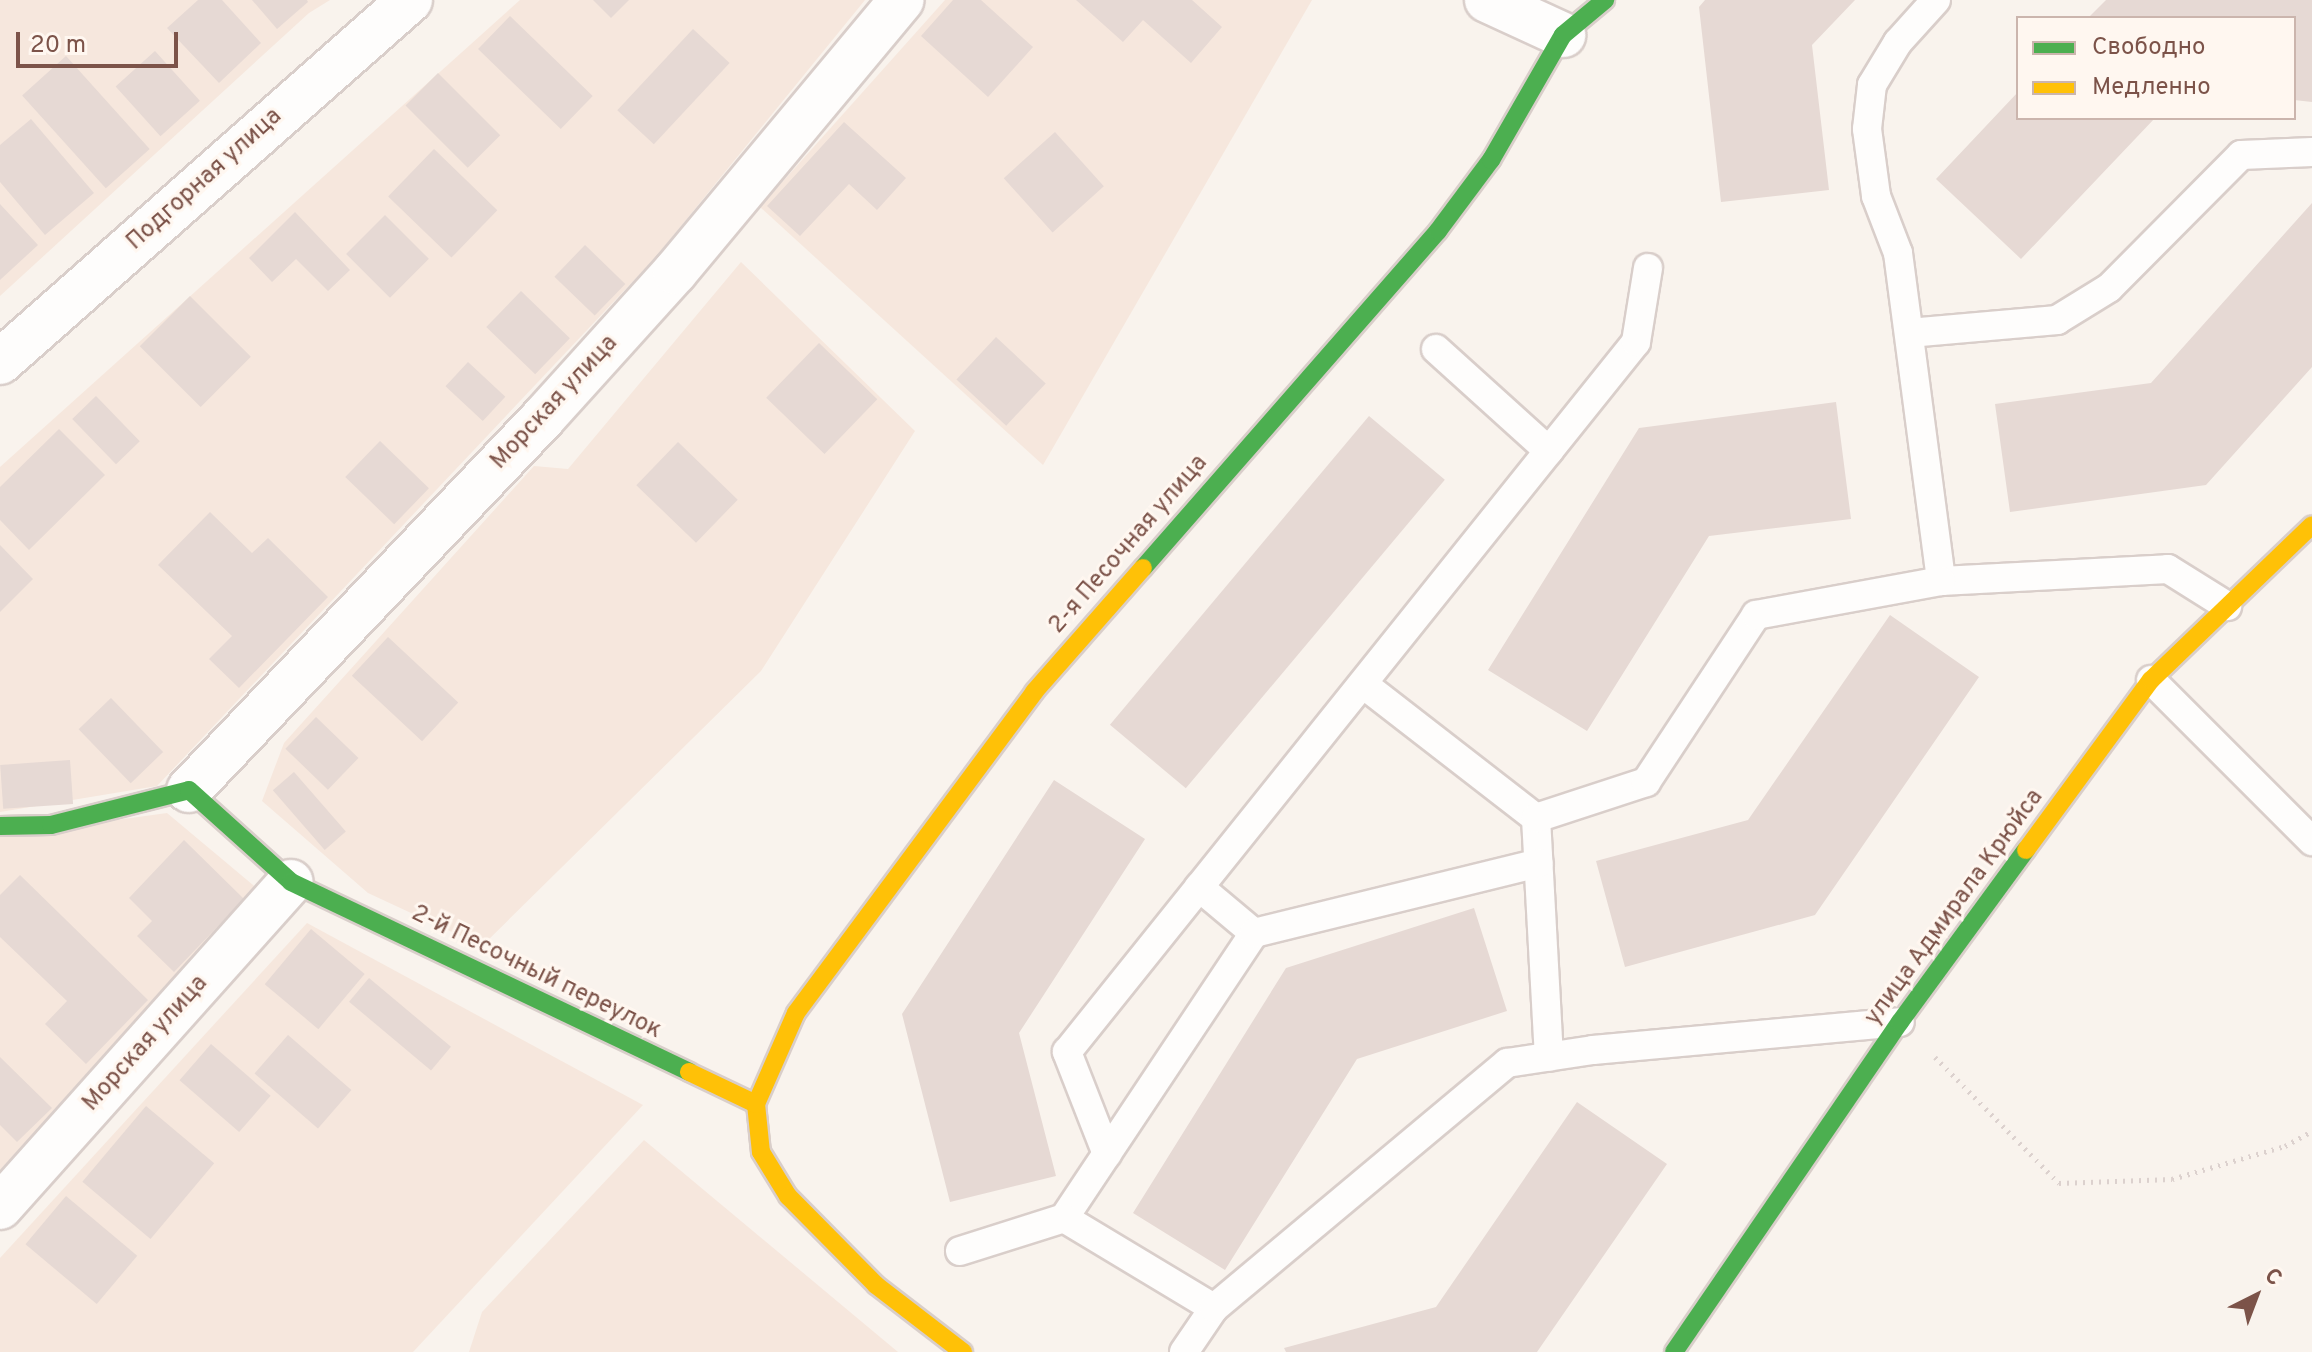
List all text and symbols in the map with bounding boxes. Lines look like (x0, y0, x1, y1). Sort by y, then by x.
scale bar (20, 16, 182, 66)
legend (2016, 16, 2296, 120)
text: 20 m (30, 31, 86, 61)
text: Свободно (2092, 33, 2205, 63)
text: Медленно (2092, 73, 2211, 103)
street label: Подгорная улица (122, 103, 288, 257)
street label: Морская улица (485, 330, 625, 476)
street label: 2-я Песочная улица (1044, 450, 1214, 640)
street label: улица Адмирала Крюйса (1859, 784, 2051, 1032)
street label: 2-й Песочный переулок (406, 900, 666, 1046)
street label: Морская улица (77, 970, 215, 1118)
north arrow (2216, 1256, 2296, 1336)
text: С (2258, 1263, 2287, 1293)

